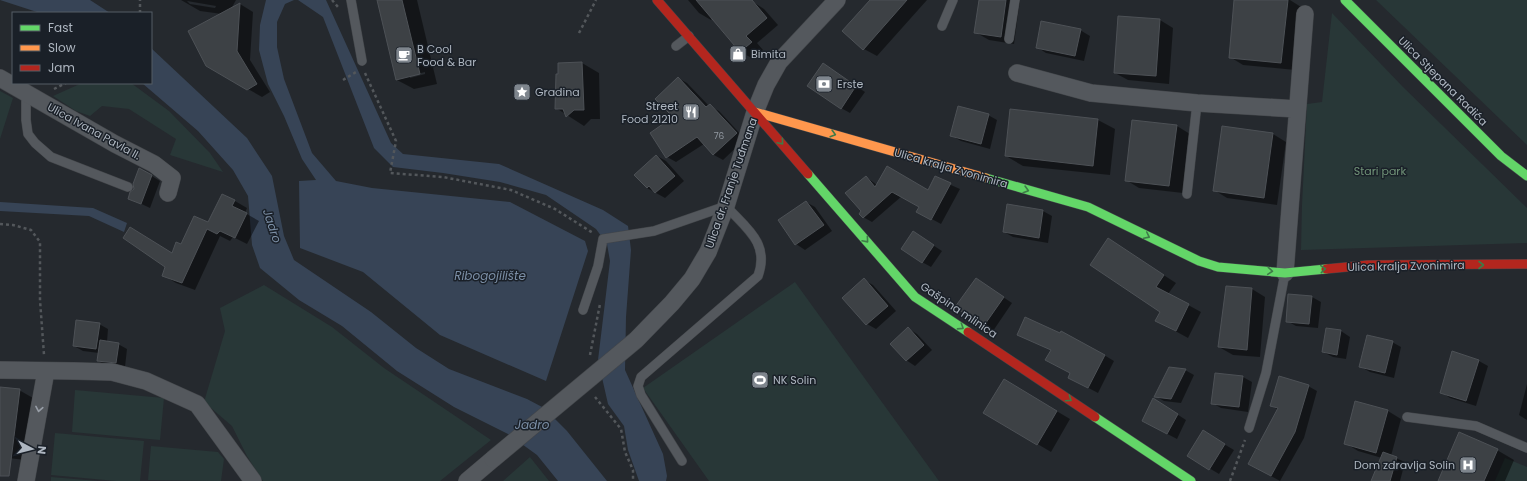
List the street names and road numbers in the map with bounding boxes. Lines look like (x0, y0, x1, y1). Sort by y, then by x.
street label: Ulica Stjepana Radića (1395, 33, 1491, 129)
street label: Ulica Ivana Pavla II. (44, 99, 144, 163)
street label: Ulica dr. Franje Tuđmana (701, 116, 761, 250)
street label: Ulica kralja Zvonimira (892, 144, 1010, 192)
street label: Ulica kralja Zvonimira (1347, 257, 1465, 275)
street label: Gašpina mlinica (917, 278, 1001, 342)

